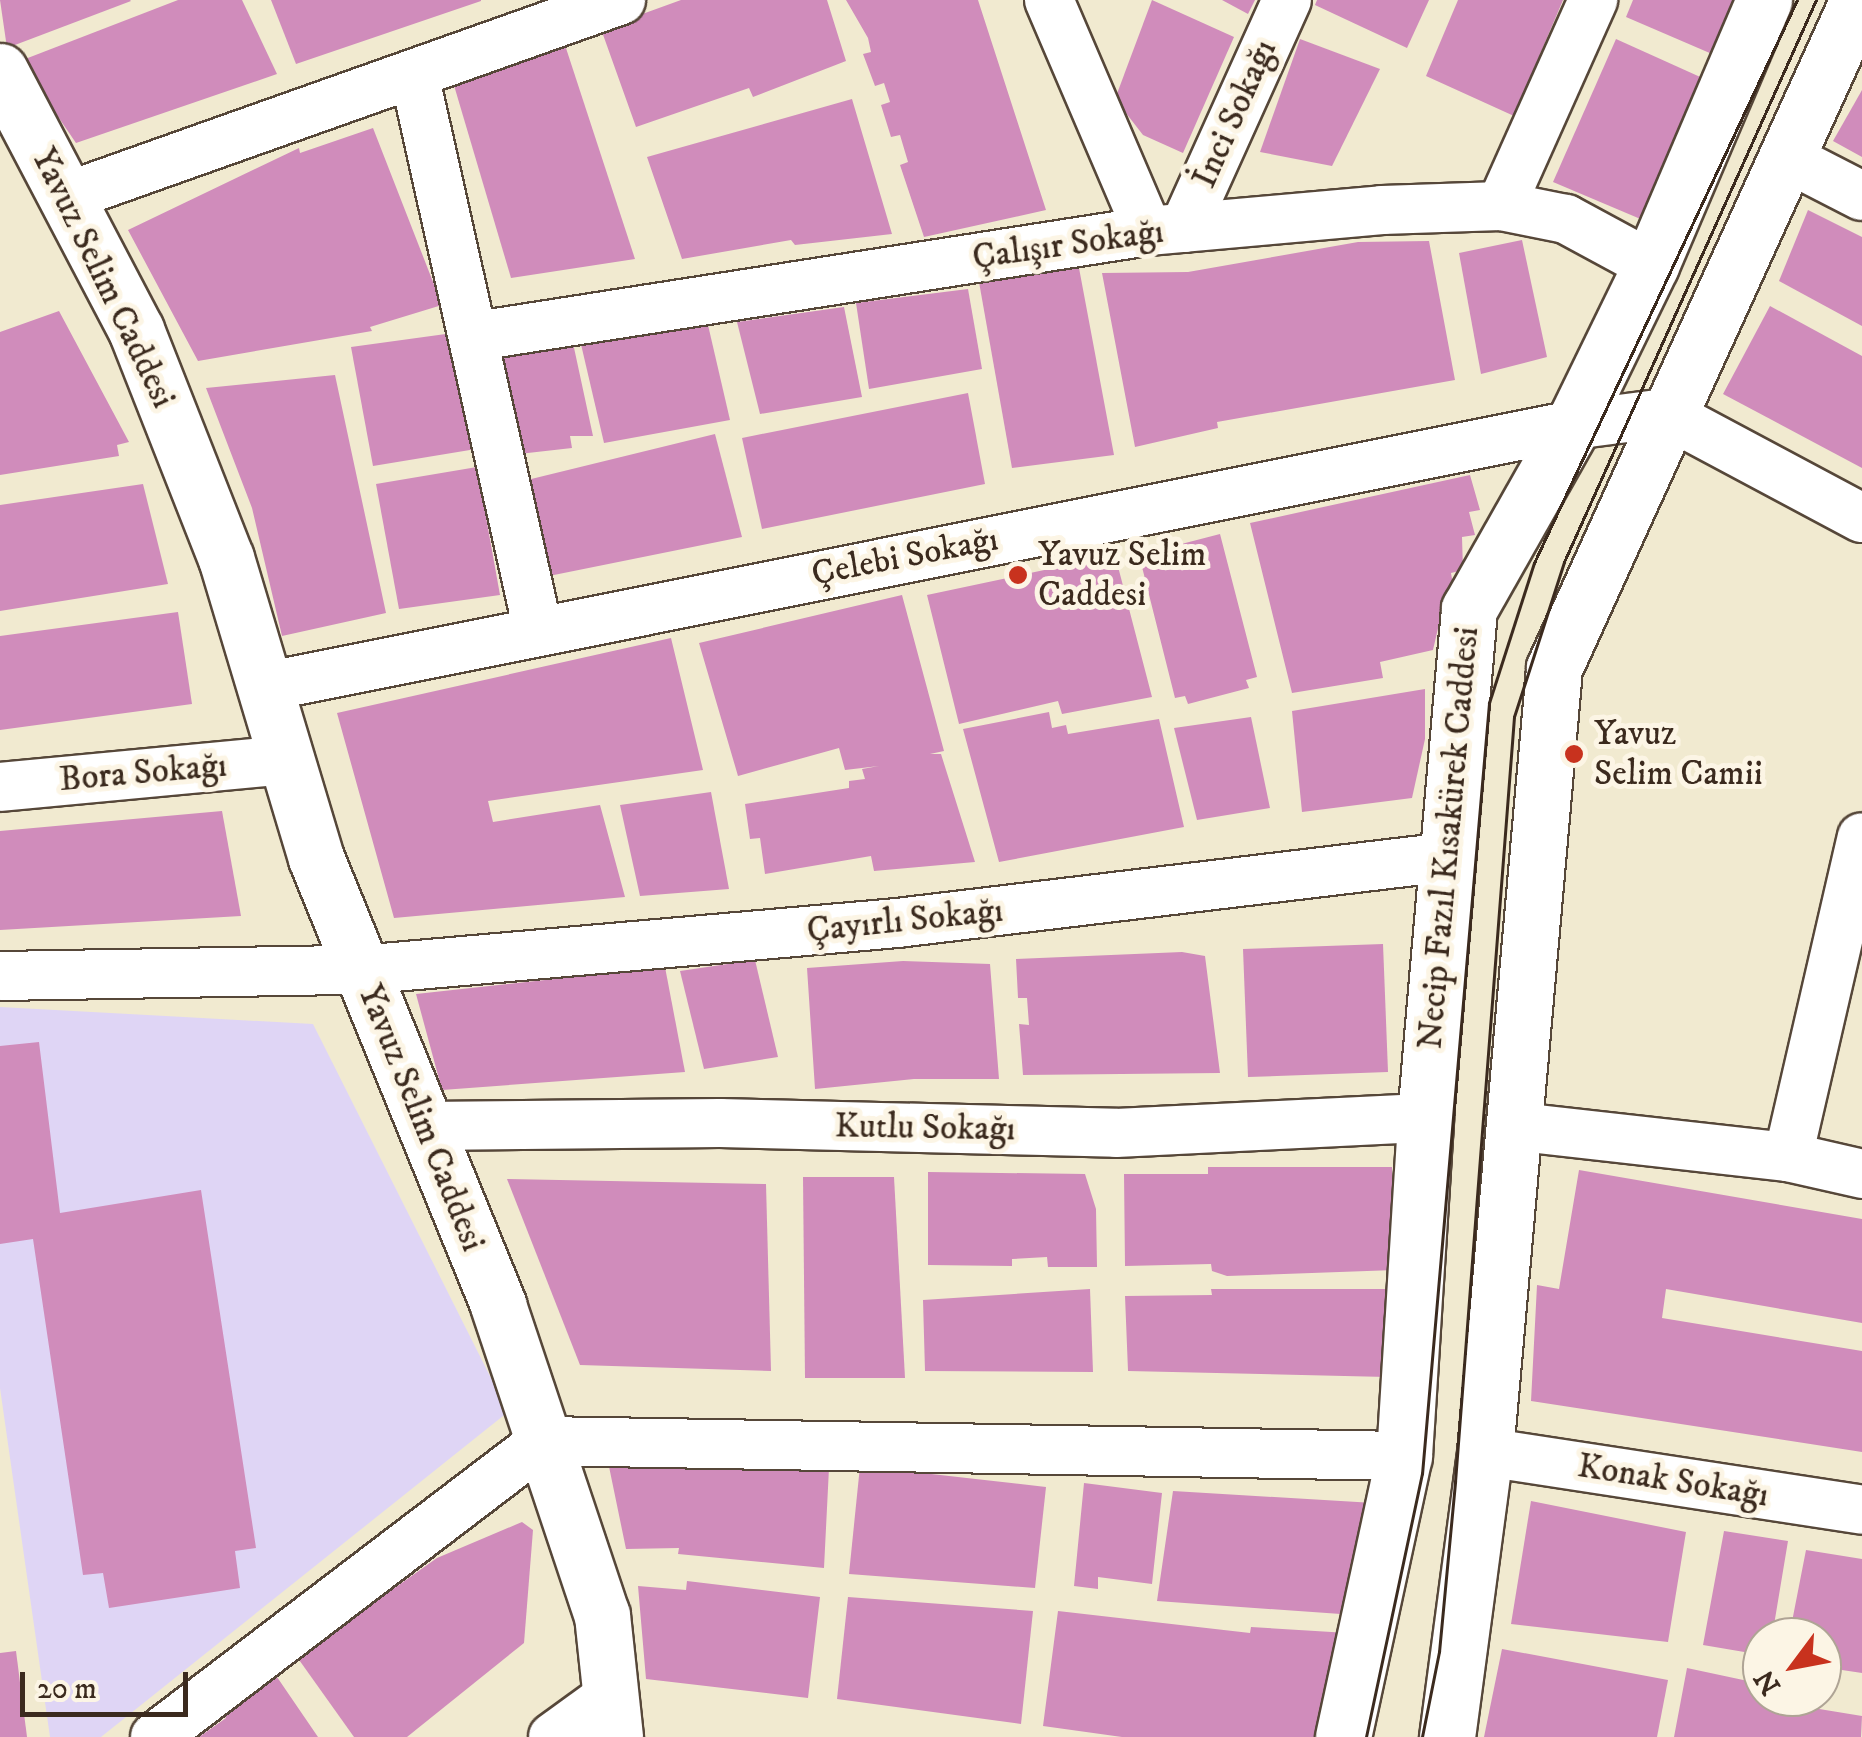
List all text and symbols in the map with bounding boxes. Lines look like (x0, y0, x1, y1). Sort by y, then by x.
street label: İnci Sokağı (1184, 33, 1286, 195)
street label: Yavuz Selim Caddesi (22, 141, 184, 415)
street label: Çalışır Sokağı (970, 211, 1166, 279)
street label: Çelebi Sokağı (808, 518, 1002, 596)
place label: Yavuz Selim Caddesi (1038, 534, 1206, 616)
marker: Yavuz Selim Caddesi (1007, 564, 1029, 586)
street label: Necip Fazıl Kısakürek Caddesi (1410, 625, 1488, 1051)
place label: Yavuz Selim Camii (1594, 713, 1763, 795)
marker: Yavuz Selim Camii (1563, 743, 1585, 765)
street label: Bora Sokağı (58, 745, 228, 801)
street label: Çayırlı Sokağı (805, 890, 1005, 952)
street label: Yavuz Selim Caddesi (348, 978, 494, 1258)
street label: Kutlu Sokağı (834, 1105, 1016, 1151)
street label: Konak Sokağı (1575, 1445, 1771, 1517)
north arrow (1742, 1617, 1842, 1717)
scale bar (25, 1652, 192, 1714)
text: N (1747, 1663, 1789, 1701)
text: 20 m (37, 1671, 97, 1708)

